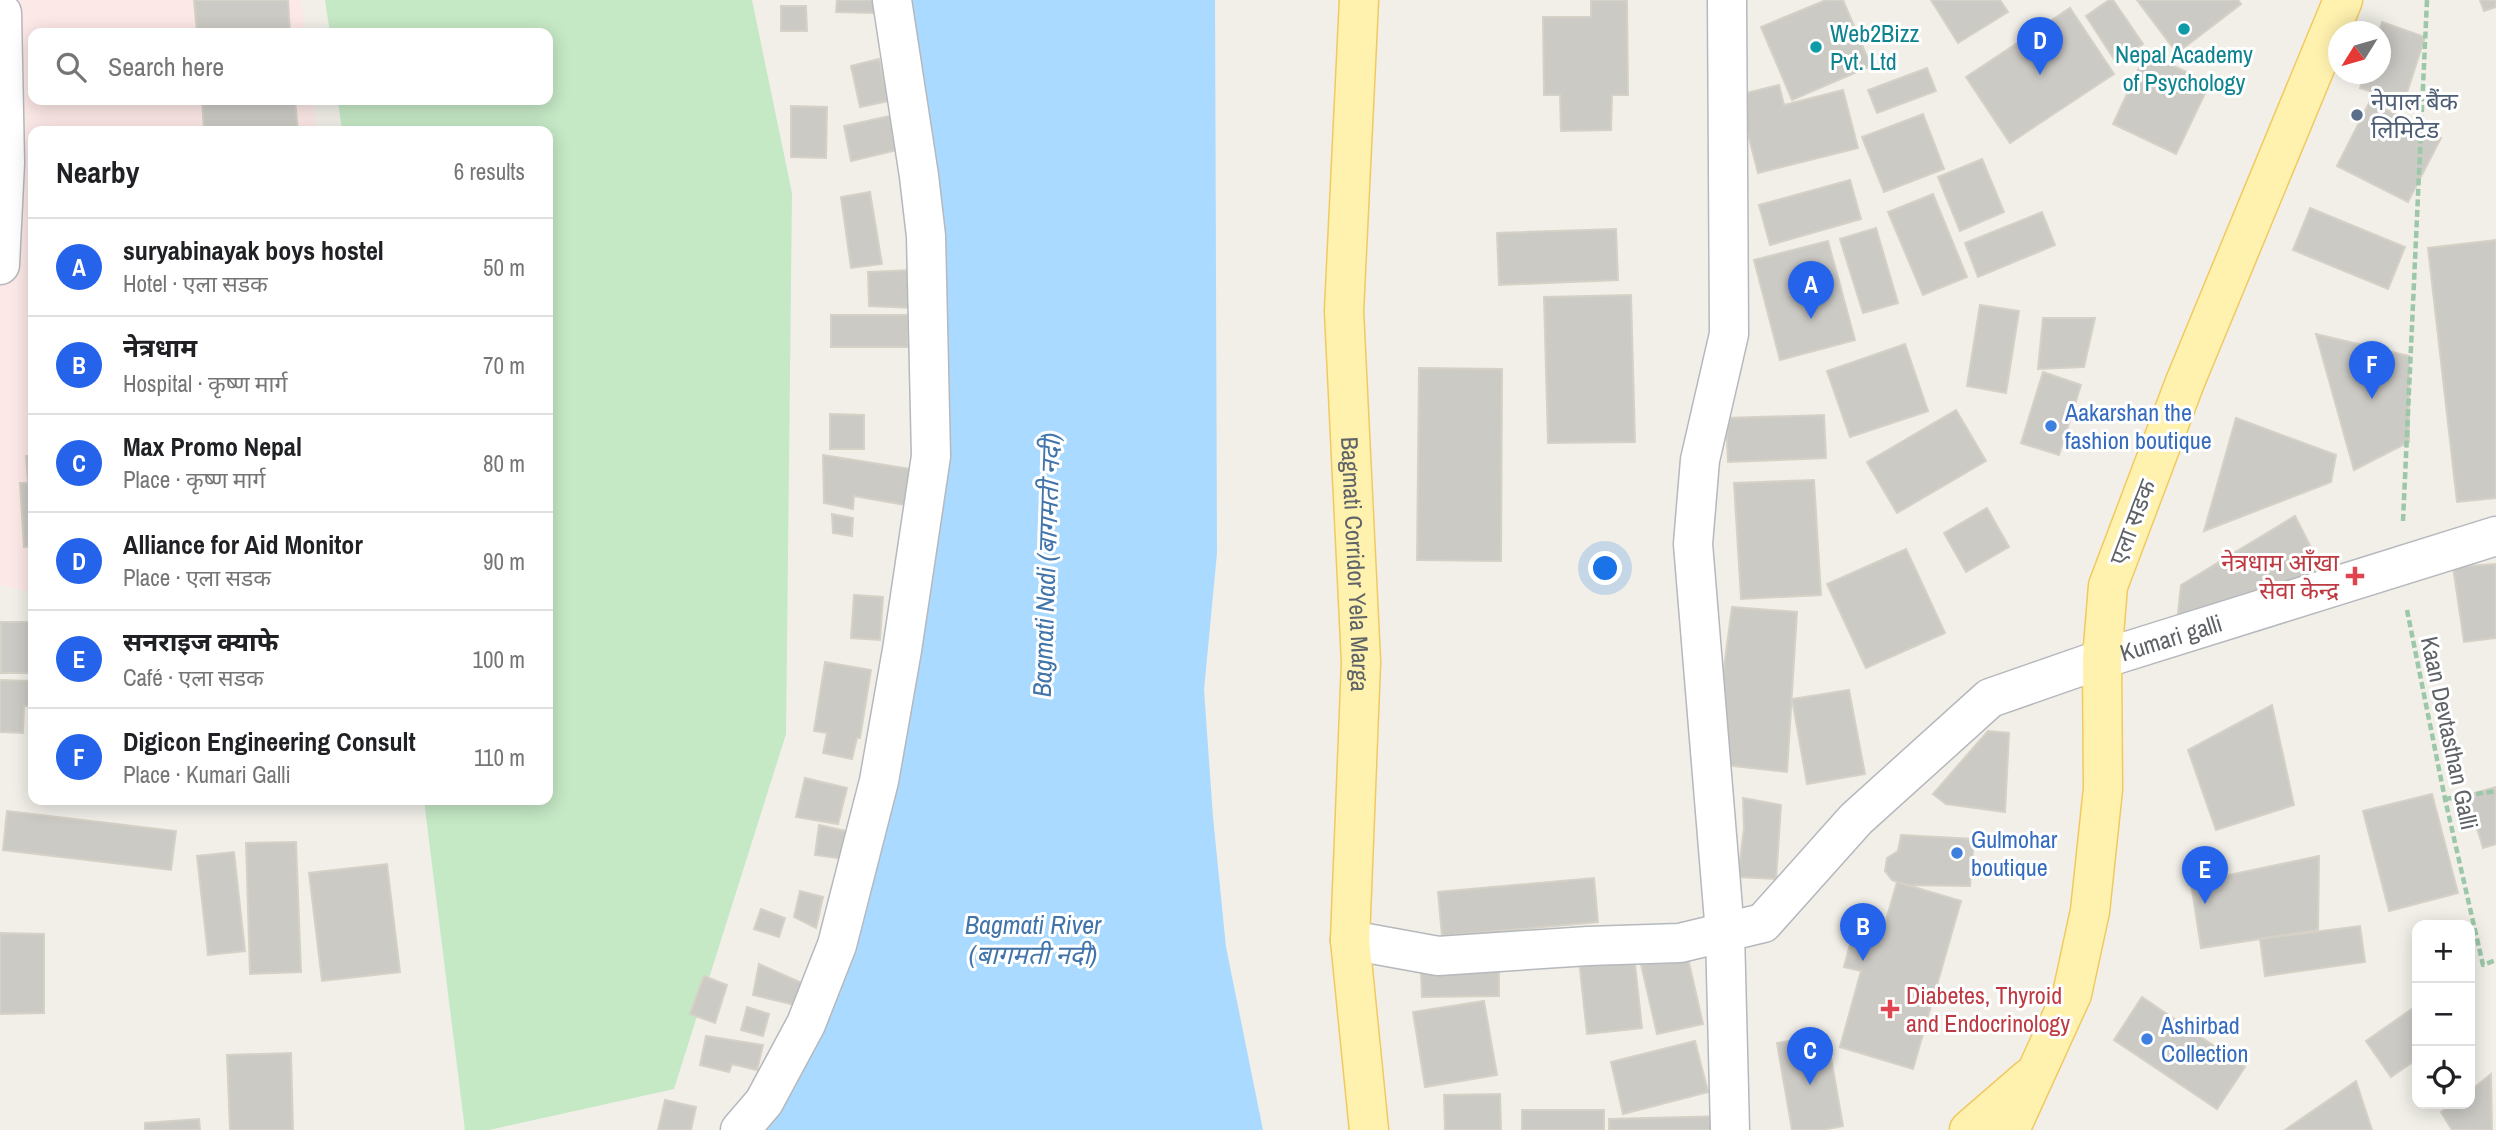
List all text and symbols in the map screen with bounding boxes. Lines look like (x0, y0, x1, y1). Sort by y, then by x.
place label: Web2Bizz Pvt. Ltd (1830, 17, 1920, 77)
pin: D (2017, 17, 2063, 75)
marker: Nepal Academy of Psychology (2176, 21, 2192, 37)
north arrow (2328, 21, 2391, 84)
search box (28, 28, 553, 105)
place label: Nepal Academy of Psychology (2115, 38, 2253, 98)
marker: Web2Bizz Pvt. Ltd (1808, 39, 1824, 55)
icon: search (52, 48, 90, 86)
text: Search here (108, 49, 224, 84)
place label: नेपाल बैंक लिमिटेड (2371, 85, 2459, 145)
marker: नेपाल बैंक लिमिटेड (2349, 107, 2365, 123)
text: Nearby (56, 152, 139, 192)
text: 6 results (454, 156, 525, 187)
text: suryabinayak boys hostel (123, 233, 384, 268)
text: A (72, 252, 86, 283)
text: 50 m (483, 252, 525, 283)
pin: A (1788, 261, 1834, 319)
text: Hotel · एला सडक (123, 268, 268, 299)
text: नेत्रधाम (123, 330, 197, 365)
pin: F (2349, 341, 2395, 399)
text: B (72, 350, 86, 381)
text: 70 m (483, 350, 525, 381)
text: Hospital · कृष्ण मार्ग (123, 368, 288, 399)
place label: Aakarshan the fashion boutique (2064, 396, 2212, 456)
marker: Aakarshan the fashion boutique (2043, 418, 2059, 434)
text: Max Promo Nepal (123, 429, 302, 464)
water label: Bagmati Nadi (बागमती नदी) (1024, 432, 1068, 698)
street label: Bagmati Corridor Yela Marga (1334, 436, 1377, 693)
text: C (72, 448, 86, 479)
text: 80 m (483, 448, 525, 479)
text: Place · कृष्ण मार्ग (123, 464, 266, 495)
street label: एला सडक (2101, 474, 2163, 569)
text: Alliance for Aid Monitor (123, 527, 363, 562)
text: D (72, 546, 86, 577)
text: 90 m (483, 546, 525, 577)
place label: नेत्रधाम आँखा सेवा केन्द्र (2221, 546, 2340, 606)
your location (1588, 551, 1622, 585)
text: Place · एला सडक (123, 562, 271, 593)
marker: नेत्रधाम आँखा सेवा केन्द्र (2345, 566, 2365, 586)
street label: Kumari galli (2116, 607, 2226, 668)
text: सनराइज क्याफे (123, 624, 278, 659)
street label: Kaan Devtasthan Galli (2414, 633, 2486, 833)
text: E (73, 644, 85, 675)
text: 100 m (473, 644, 525, 675)
text: Café · एला सडक (123, 662, 264, 693)
text: Digicon Engineering Consult (123, 724, 416, 759)
text: F (73, 742, 85, 773)
text: 110 m (474, 742, 525, 773)
text: Place · Kumari Galli (123, 759, 291, 790)
place label: Gulmohar boutique (1971, 823, 2058, 883)
marker: Gulmohar boutique (1949, 845, 1965, 861)
pin: E (2182, 846, 2228, 904)
pin: B (1840, 903, 1886, 961)
water label: Bagmati River (बागमती नदी) (965, 907, 1102, 972)
map controls (2412, 920, 2475, 1109)
button: + (2412, 920, 2475, 983)
place label: Diabetes, Thyroid and Endocrinology (1906, 979, 2070, 1039)
button: − (2412, 983, 2475, 1046)
marker: Diabetes, Thyroid and Endocrinology (1880, 999, 1900, 1019)
place label: Ashirbad Collection (2160, 1009, 2249, 1069)
pin: C (1787, 1027, 1833, 1085)
marker: Ashirbad Collection (2139, 1031, 2155, 1047)
button: locate (2412, 1046, 2475, 1109)

